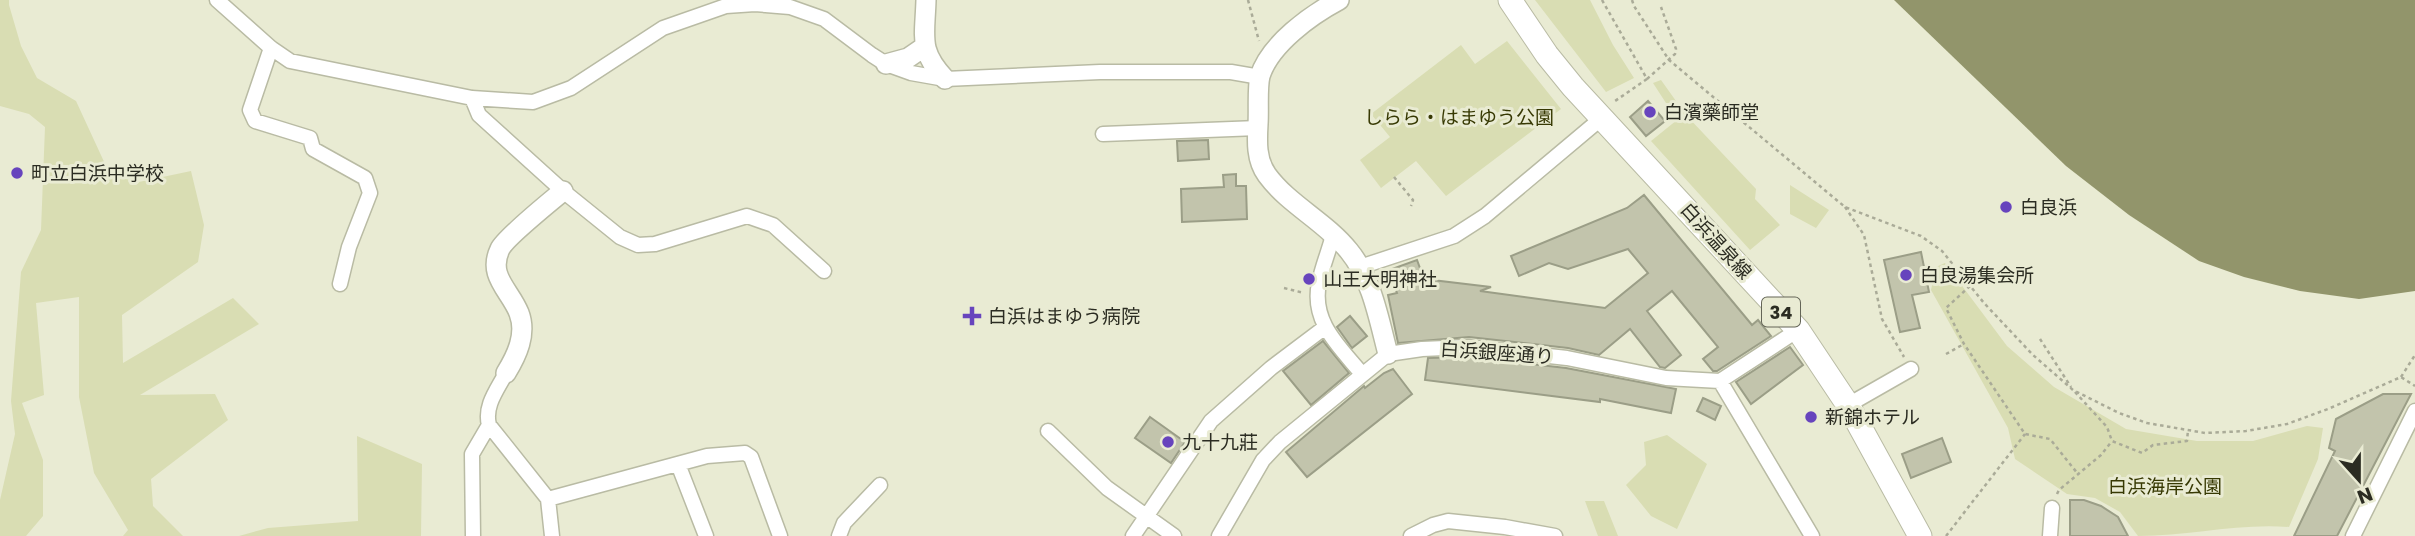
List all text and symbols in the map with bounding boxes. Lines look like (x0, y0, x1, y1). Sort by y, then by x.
place label: 白濱藥師堂 (1664, 99, 1759, 126)
park label: しらら・はまゆう公園 (1364, 104, 1554, 131)
marker: 白濱藥師堂 (1642, 104, 1658, 120)
place label: 町立白浜中学校 (31, 160, 164, 187)
marker: 町立白浜中学校 (9, 165, 25, 181)
place label: 白良浜 (2020, 194, 2077, 221)
street label: 白浜温泉線 (1674, 197, 1758, 285)
marker: 白良浜 (1998, 199, 2014, 215)
place label: 白良湯集会所 (1920, 262, 2034, 289)
place label: 山王大明神社 (1323, 266, 1437, 293)
marker: 白良湯集会所 (1898, 267, 1914, 283)
marker: 山王大明神社 (1301, 271, 1317, 287)
road number: 34 (1762, 298, 1800, 326)
place label: 白浜はまゆう病院 (988, 303, 1140, 330)
marker: 白浜はまゆう病院 (962, 306, 982, 326)
street label: 白浜銀座通り (1439, 336, 1555, 370)
place label: 新錦ホテル (1825, 404, 1920, 431)
marker: 新錦ホテル (1803, 409, 1819, 425)
place label: 九十九莊 (1182, 429, 1258, 456)
marker: 九十九莊 (1160, 434, 1176, 450)
north arrow (2324, 445, 2394, 515)
park label: 白浜海岸公園 (2108, 473, 2222, 500)
text: N (2353, 480, 2376, 511)

